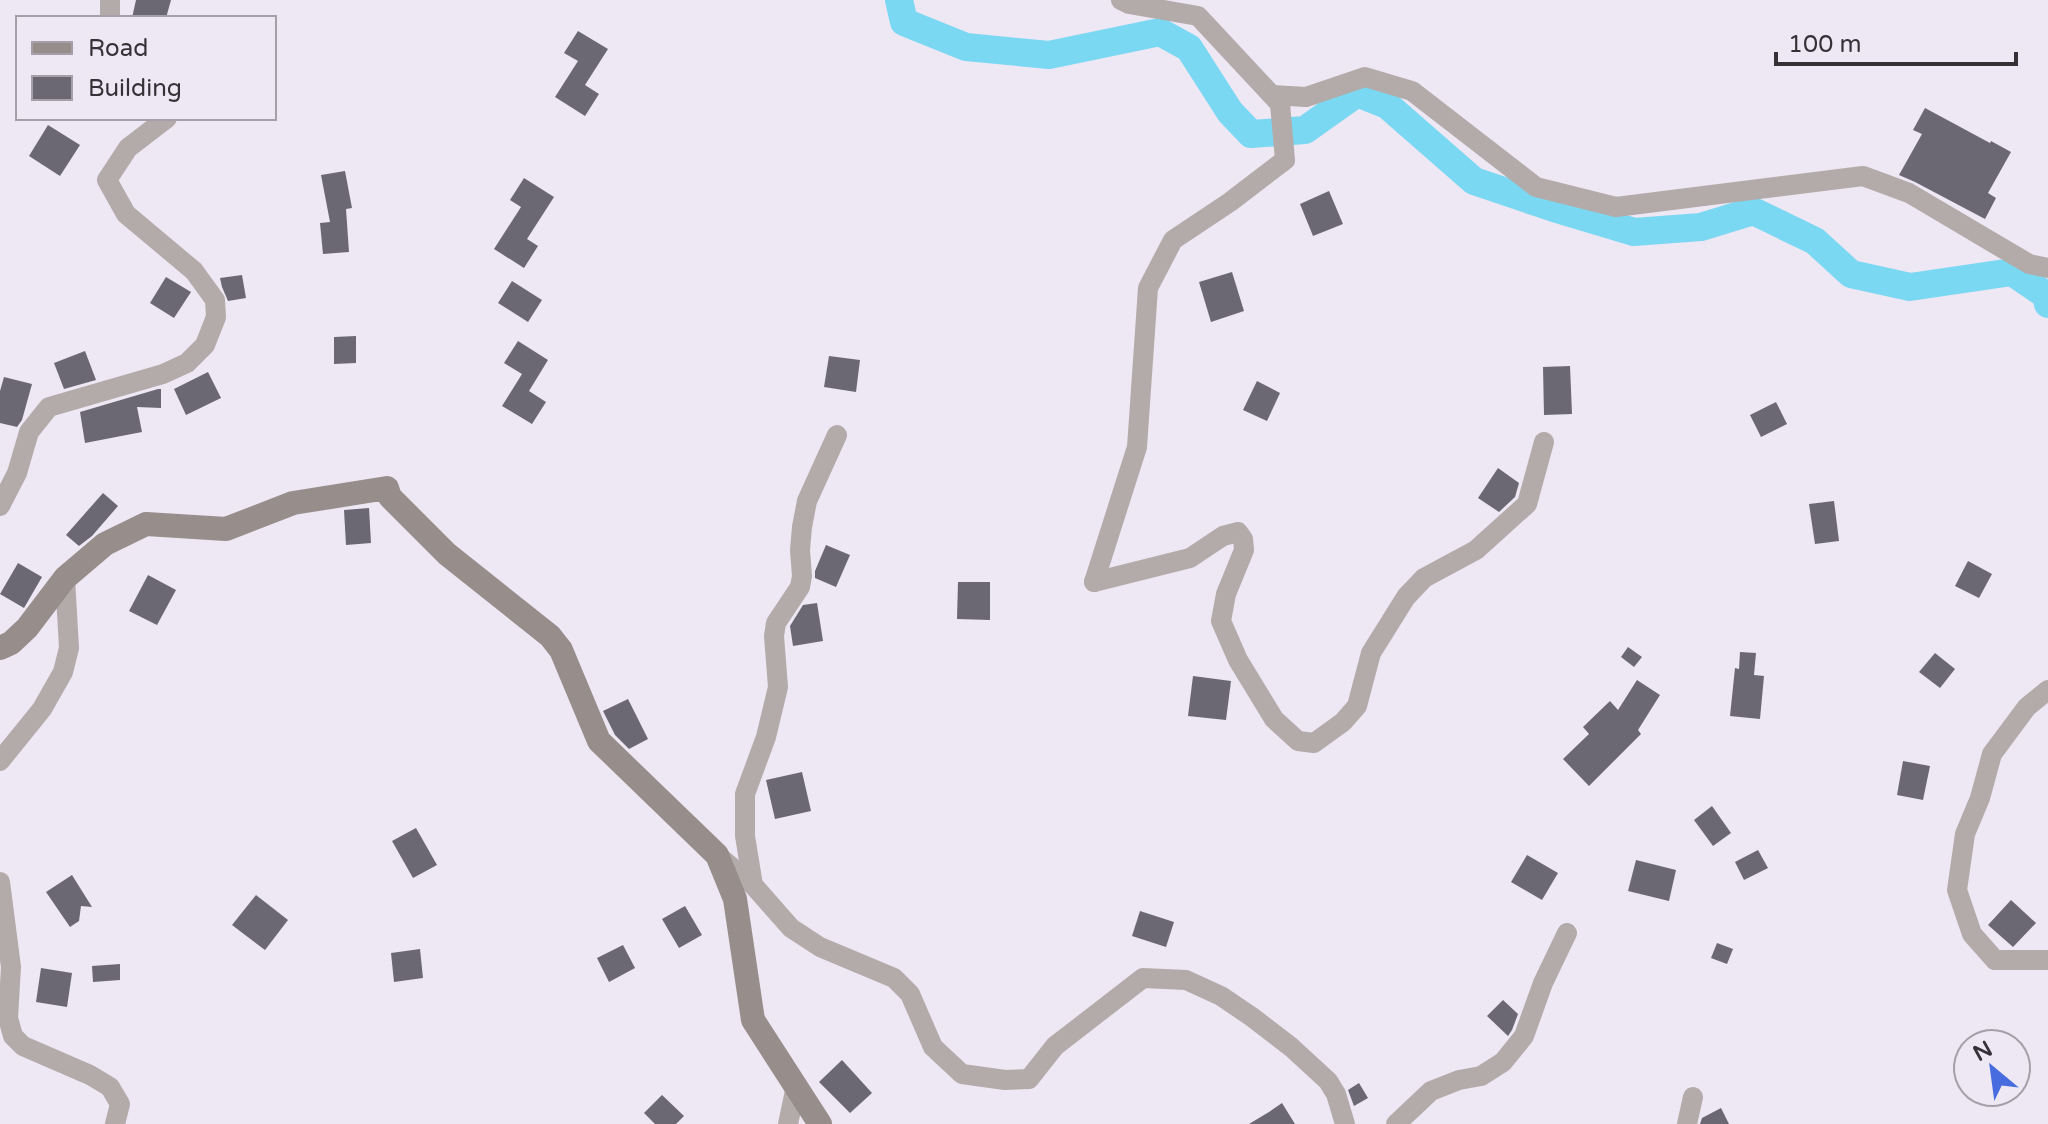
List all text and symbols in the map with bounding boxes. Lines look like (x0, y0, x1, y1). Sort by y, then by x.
legend (16, 16, 276, 120)
scale bar (1776, 16, 2016, 66)
text: 100 m (1788, 30, 1862, 59)
text: Road (88, 34, 148, 63)
text: Building (88, 74, 182, 103)
north arrow (1952, 1028, 2032, 1108)
text: N (1969, 1036, 1997, 1067)

